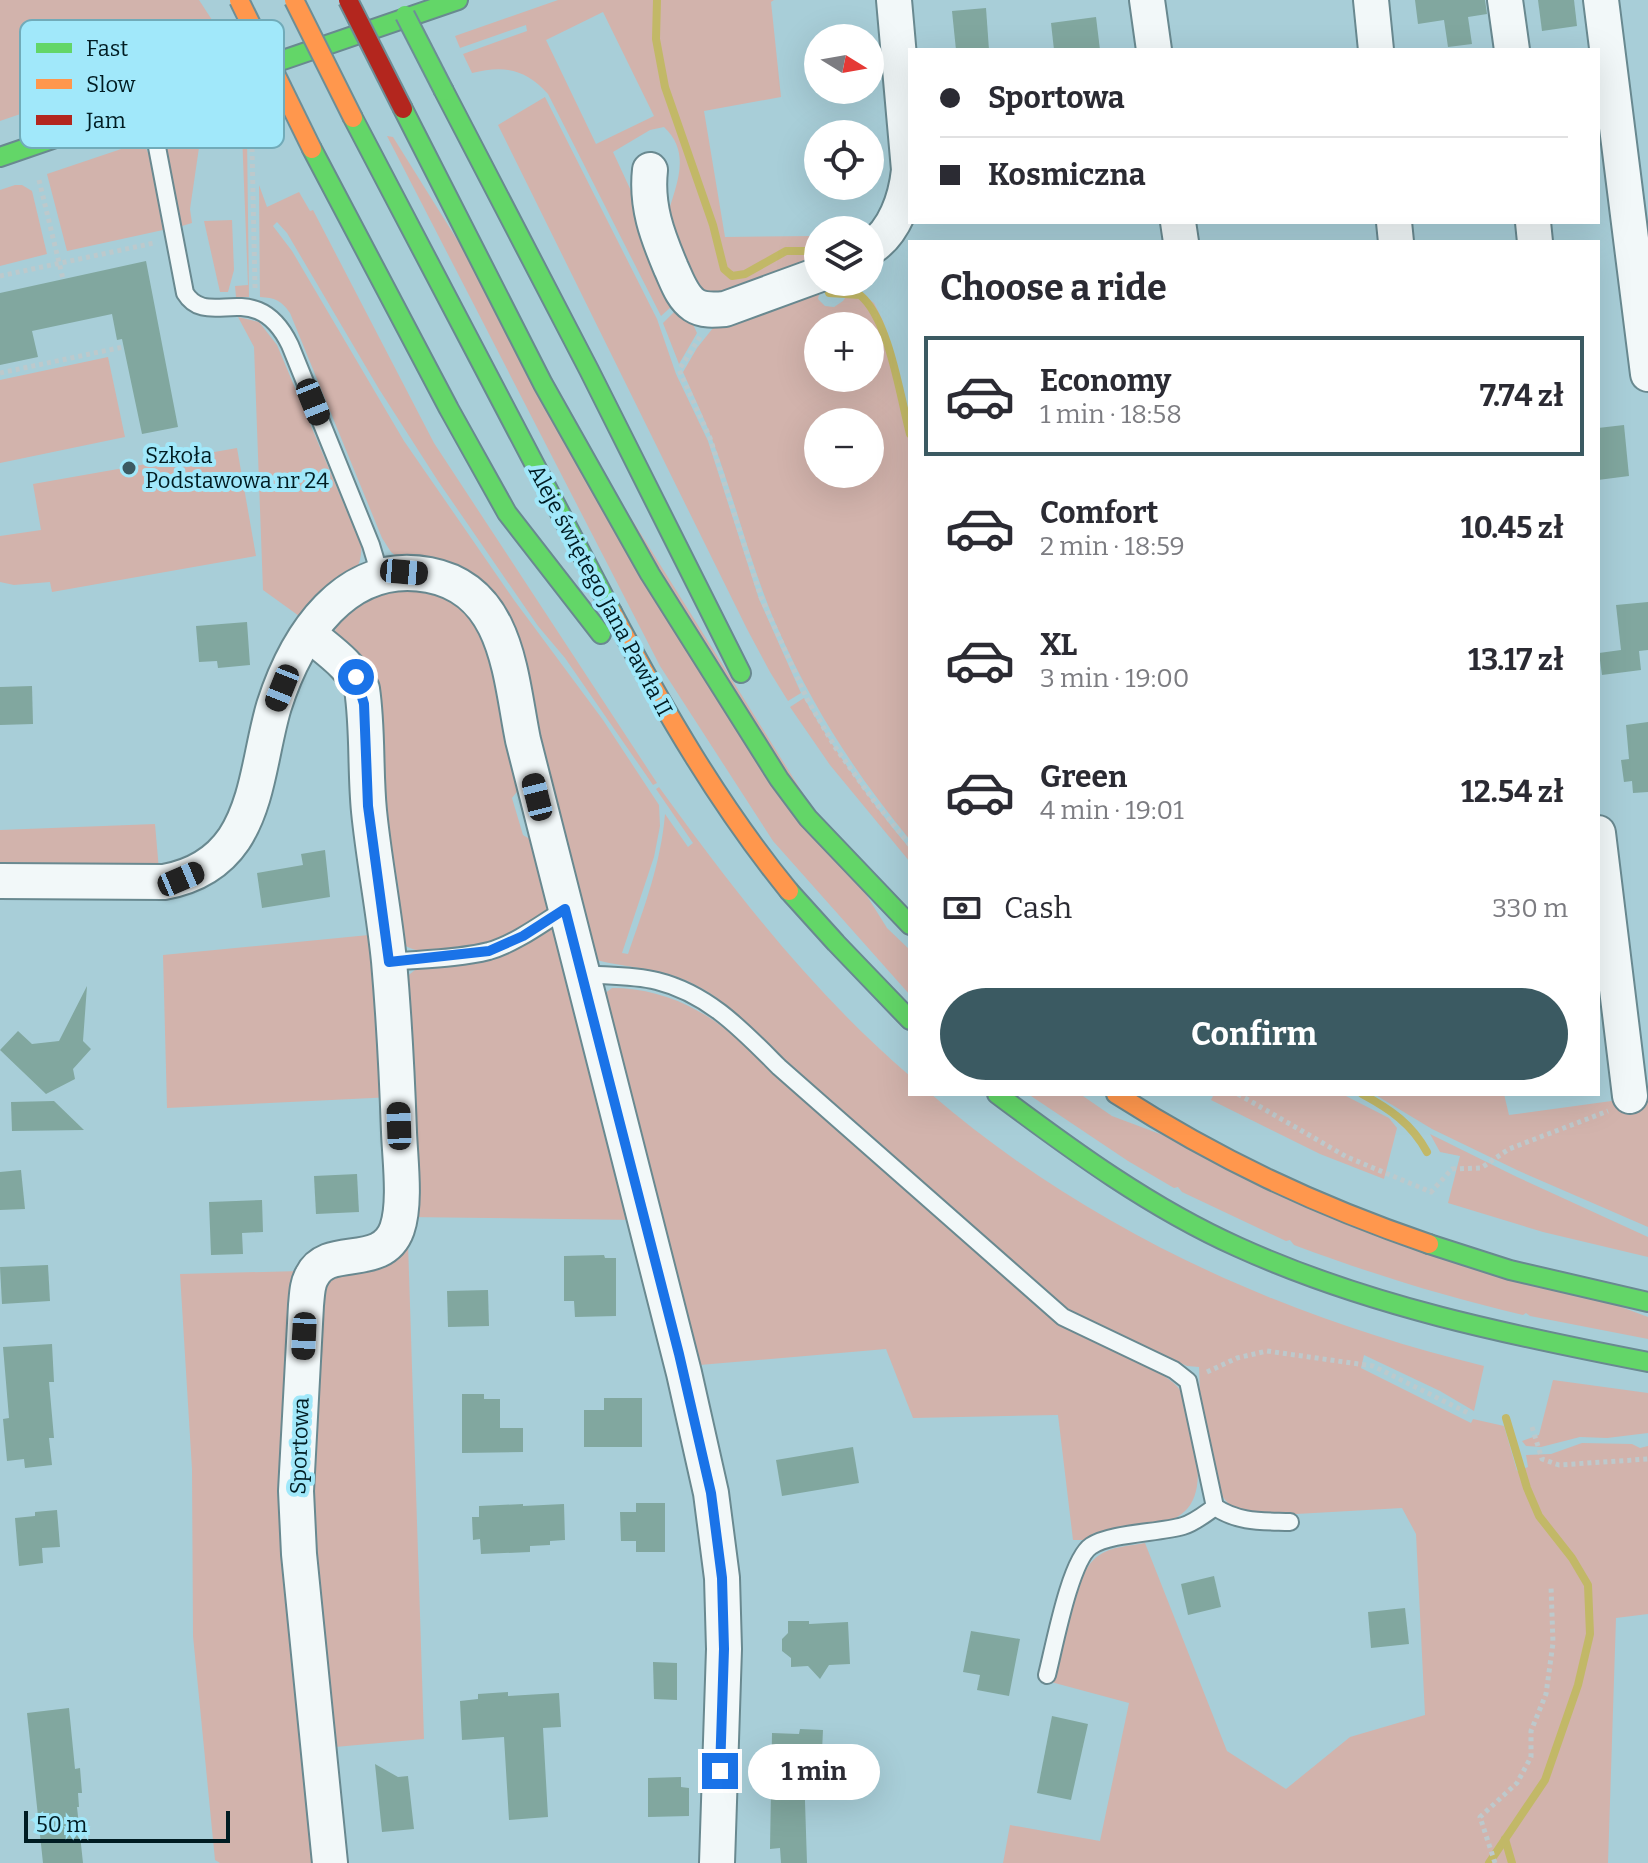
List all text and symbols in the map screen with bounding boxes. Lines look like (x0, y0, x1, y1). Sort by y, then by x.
legend (20, 20, 284, 148)
north arrow (804, 24, 884, 104)
map controls (804, 24, 884, 488)
text: Fast (86, 35, 128, 62)
text: Slow (86, 71, 136, 98)
text: Sportowa (988, 80, 1124, 116)
text: Jam (85, 107, 126, 134)
button: locate (804, 120, 884, 200)
text: Kosmiczna (988, 157, 1146, 193)
button: layers (804, 216, 884, 296)
text: Choose a ride (940, 266, 1167, 310)
button: + (804, 312, 884, 392)
icon: car (944, 360, 1016, 432)
text: Economy (1040, 363, 1171, 399)
car (293, 375, 333, 429)
text: 7.74 zł (1480, 378, 1564, 414)
text: 1 min · 18:58 (1040, 399, 1182, 430)
button: − (804, 408, 884, 488)
place label: Szkoła Podstawowa nr 24 (145, 442, 329, 494)
marker: Szkoła Podstawowa nr 24 (120, 459, 138, 477)
street label: Aleje świętego Jana Pawła II (523, 460, 678, 721)
icon: car (944, 492, 1016, 564)
text: Comfort (1040, 495, 1158, 531)
text: 10.45 zł (1461, 510, 1564, 546)
text: 2 min · 18:59 (1040, 531, 1185, 562)
car (379, 558, 429, 586)
icon: car (944, 624, 1016, 696)
text: XL (1040, 627, 1077, 663)
text: 13.17 zł (1468, 642, 1564, 678)
route start (338, 659, 374, 695)
car (262, 661, 302, 715)
text: 3 min · 19:00 (1040, 663, 1190, 694)
icon: car (944, 756, 1016, 828)
text: Green (1040, 759, 1127, 795)
car (520, 771, 554, 823)
text: 12.54 zł (1461, 774, 1564, 810)
text: 4 min · 19:01 (1040, 795, 1184, 826)
car (154, 859, 208, 899)
icon: cash (940, 886, 984, 930)
text: Cash (1004, 890, 1072, 926)
text: 330 m (1492, 893, 1568, 924)
button: Confirm (940, 988, 1568, 1080)
car (386, 1102, 412, 1150)
car (291, 1311, 317, 1361)
street label: Sportowa (284, 1397, 315, 1495)
callout: 1 min (748, 1743, 880, 1799)
route end (702, 1753, 738, 1789)
text: 1 min (781, 1756, 847, 1787)
scale bar (24, 1807, 230, 1843)
text: 50 m (36, 1811, 87, 1838)

